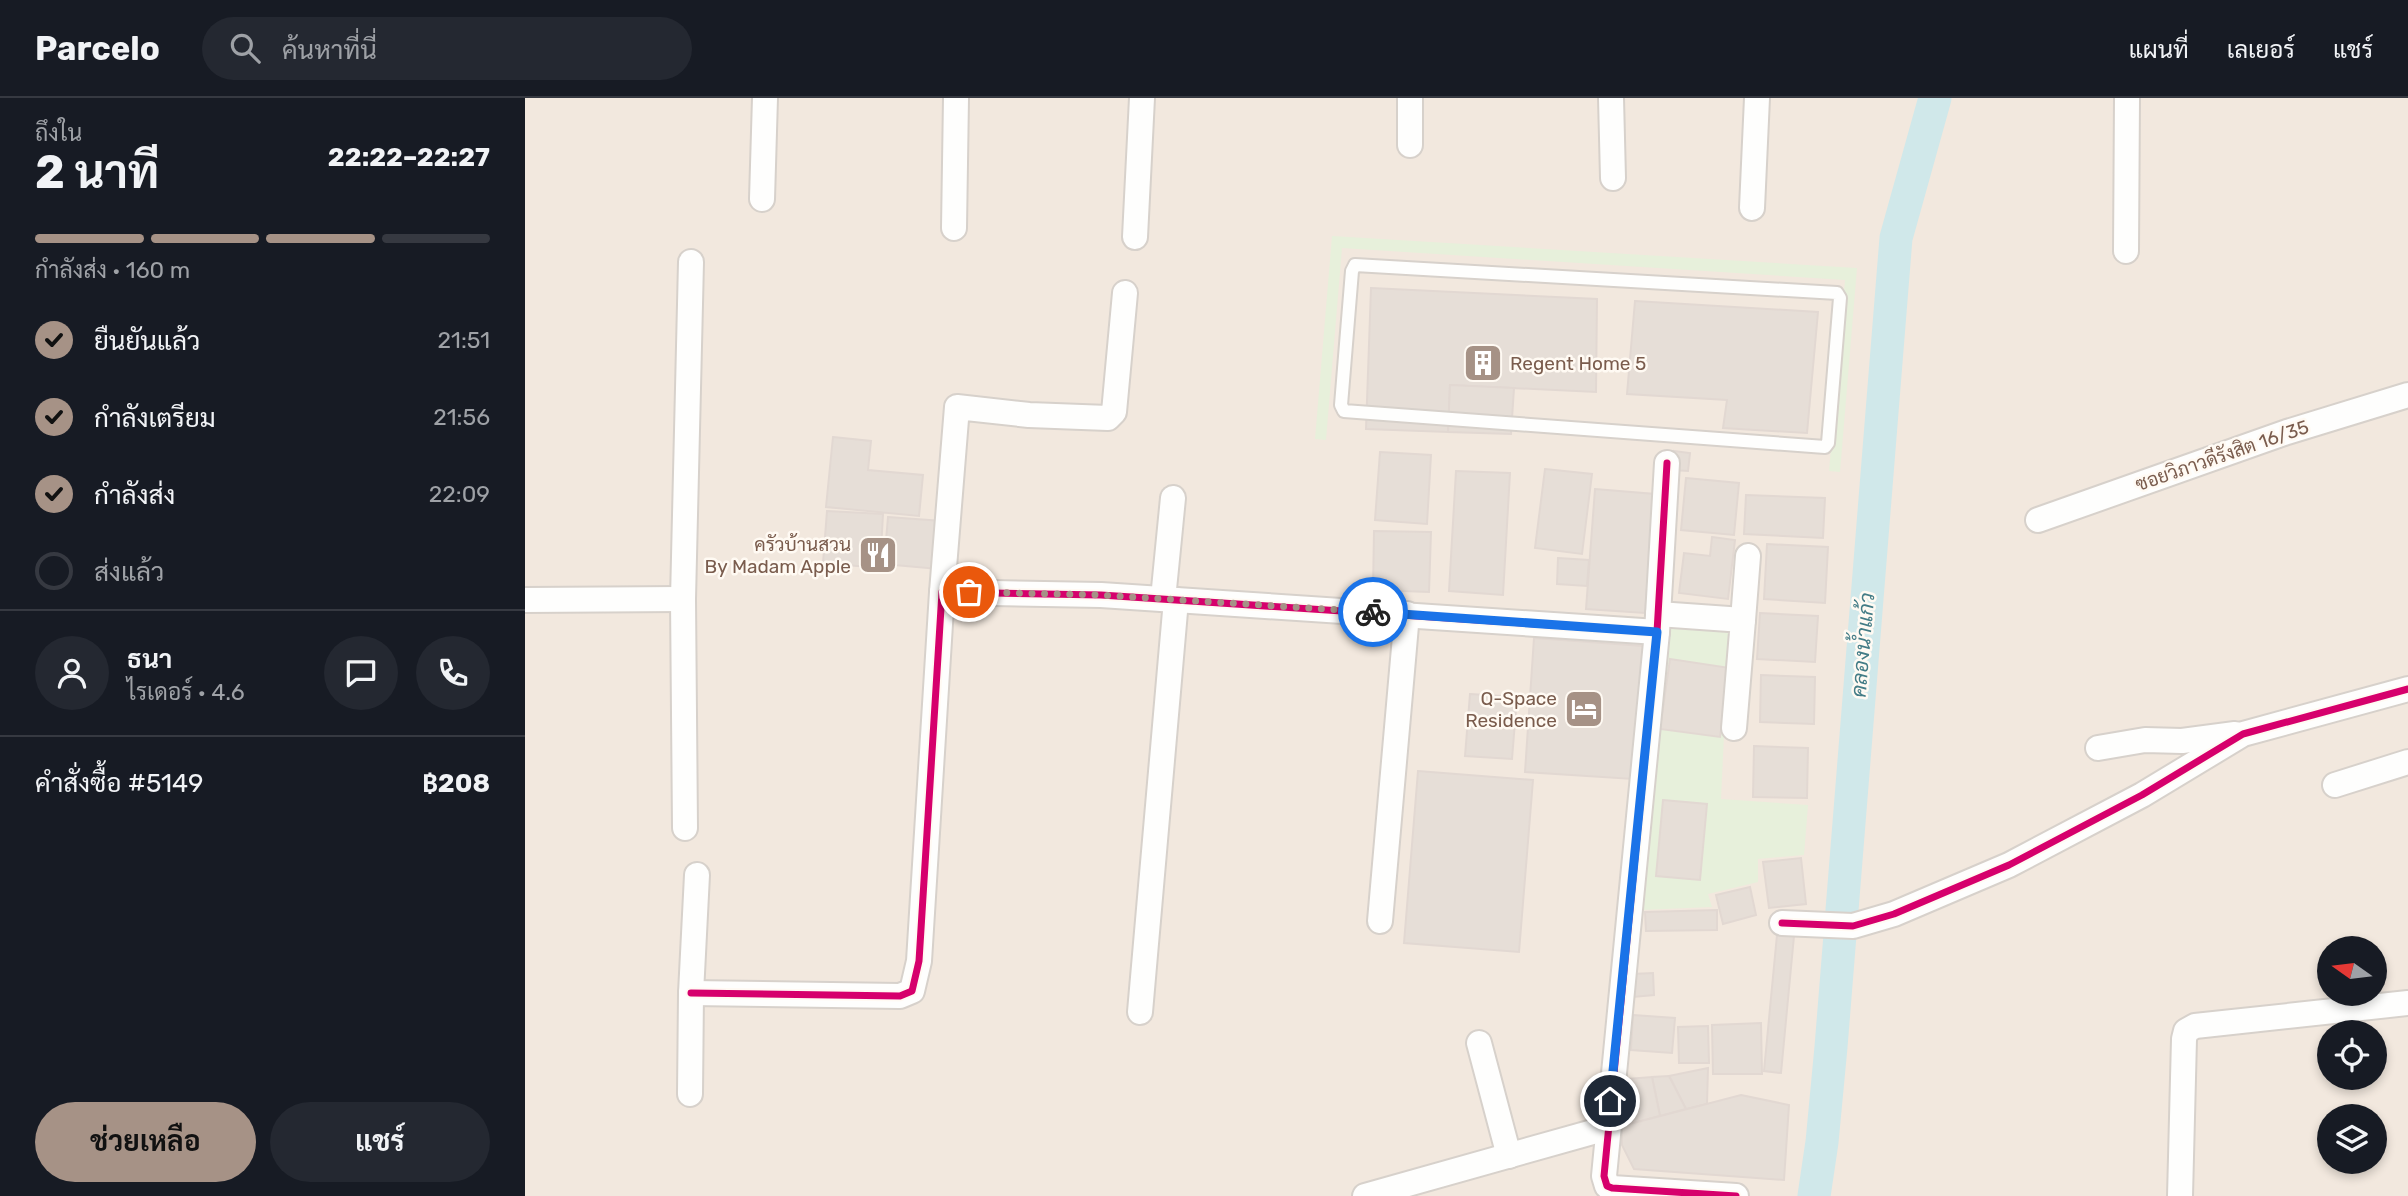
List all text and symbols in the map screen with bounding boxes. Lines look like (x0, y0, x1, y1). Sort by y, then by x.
search box (202, 17, 692, 80)
text: Parcelo (35, 29, 160, 68)
icon: search (226, 29, 264, 67)
text: ค้นหาที่นี่ (282, 35, 377, 66)
text: แผนที่ (2129, 36, 2189, 64)
text: เลเยอร์ (2227, 36, 2295, 64)
text: แชร์ (2333, 36, 2373, 64)
text: ถึงใน (35, 119, 82, 147)
text: 22:22–22:27 (328, 142, 490, 173)
text: 2 นาที (35, 145, 159, 200)
text: กำลังส่ง · 160 m (35, 256, 190, 284)
icon: check (35, 321, 73, 359)
text: ยืนยันแล้ว (94, 326, 200, 357)
text: 21:51 (438, 326, 490, 354)
building icon: Regent Home 5 (1462, 342, 1504, 384)
place label: Regent Home 5 (1510, 352, 1646, 375)
icon: check (35, 398, 73, 436)
text: กำลังเตรียม (94, 403, 216, 434)
text: 21:56 (433, 403, 490, 431)
street label: ซอยวิภาวดีรังสิต 16/35 (2132, 414, 2312, 496)
icon: check (35, 475, 73, 513)
text: กำลังส่ง (94, 480, 175, 511)
text: 22:09 (429, 480, 490, 508)
place label: ครัวบ้านสวน By Madam Apple (705, 533, 851, 578)
restaurant icon: ครัวบ้านสวน By Madam Apple (857, 534, 899, 576)
text: ส่งแล้ว (94, 557, 164, 588)
pin (939, 562, 999, 622)
icon: bag (950, 573, 988, 611)
courier (1338, 577, 1408, 647)
water label: คลองน้ำแก้ว (1840, 591, 1880, 698)
icon: bike (1354, 593, 1392, 631)
button: person (35, 636, 109, 710)
button: chat (324, 636, 398, 710)
button: phone (416, 636, 490, 710)
text: ธนา (127, 644, 172, 675)
text: ไรเดอร์ · 4.6 (127, 678, 245, 706)
place label: Q-Space Residence (1465, 687, 1557, 732)
hotel icon: Q-Space Residence (1563, 688, 1605, 730)
text: คำสั่งซื้อ #5149 (35, 768, 203, 799)
text: ฿208 (422, 768, 490, 799)
north arrow (2317, 936, 2387, 1006)
map controls (2317, 936, 2387, 1174)
button: locate (2317, 1020, 2387, 1090)
pin (1580, 1071, 1640, 1131)
icon: home (1591, 1082, 1629, 1120)
button: ช่วยเหลือ (35, 1102, 256, 1182)
button: แชร์ (270, 1102, 490, 1182)
button: layers (2317, 1104, 2387, 1174)

